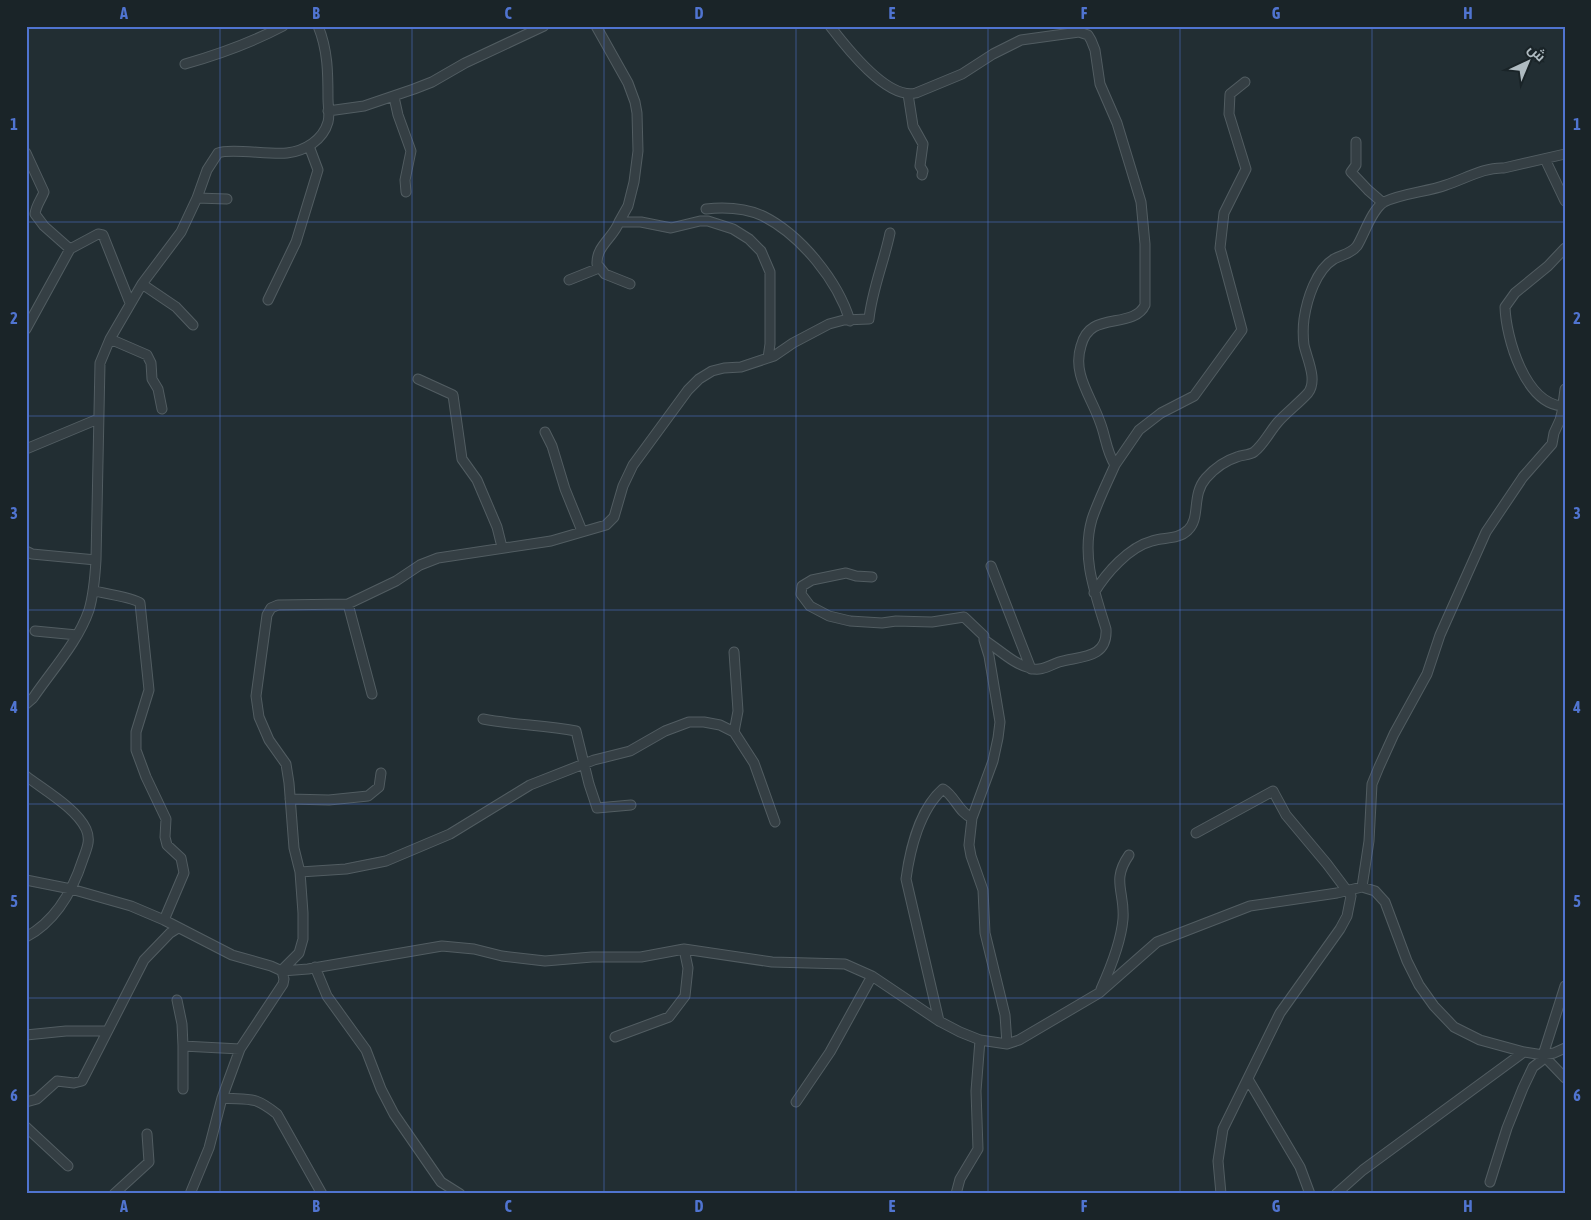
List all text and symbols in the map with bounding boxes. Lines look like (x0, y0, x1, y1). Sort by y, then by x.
text: A (119, 4, 128, 22)
text: B (312, 4, 320, 22)
text: C (504, 4, 512, 22)
text: D (695, 4, 704, 22)
text: E (889, 4, 896, 22)
text: F (1081, 4, 1088, 22)
text: G (1272, 4, 1281, 22)
text: H (1463, 4, 1473, 22)
north arrow (1504, 38, 1554, 88)
text: ش (1524, 41, 1549, 65)
text: 1 (10, 115, 18, 133)
text: 1 (1573, 115, 1581, 133)
text: 2 (10, 309, 18, 327)
text: 2 (1573, 309, 1581, 327)
text: 3 (10, 504, 18, 522)
text: 3 (1573, 504, 1581, 522)
text: 4 (9, 698, 18, 716)
text: 4 (1572, 698, 1581, 716)
text: 5 (10, 892, 18, 910)
text: 5 (1573, 892, 1581, 910)
text: 6 (10, 1086, 18, 1104)
text: 6 (1573, 1086, 1581, 1104)
text: A (119, 1197, 128, 1215)
text: B (312, 1197, 320, 1215)
text: C (504, 1197, 512, 1215)
text: D (695, 1197, 704, 1215)
text: E (889, 1197, 896, 1215)
text: F (1081, 1197, 1088, 1215)
text: G (1272, 1197, 1281, 1215)
text: H (1463, 1197, 1473, 1215)

